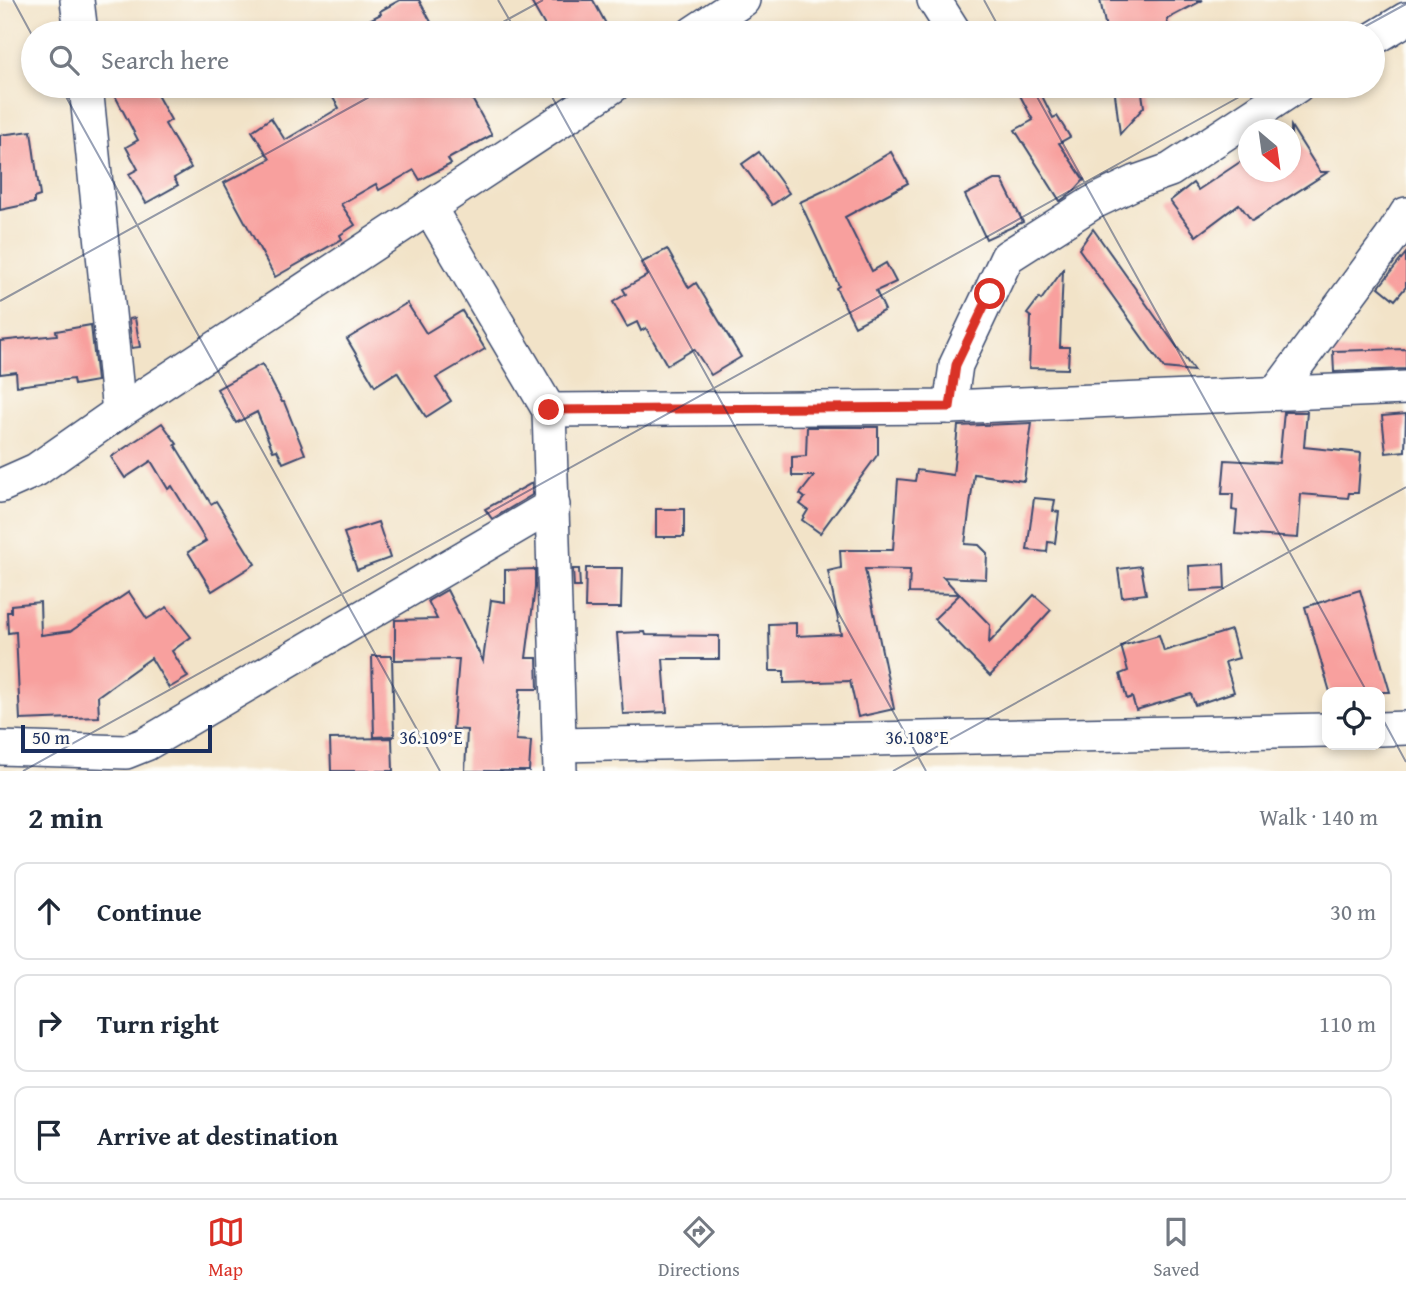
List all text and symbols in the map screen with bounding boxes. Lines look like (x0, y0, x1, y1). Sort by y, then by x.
search box (21, 21, 1385, 98)
text: Search here (101, 40, 229, 79)
icon: search (45, 41, 83, 79)
north arrow (1238, 119, 1301, 182)
route start (974, 278, 1005, 309)
route end (533, 394, 564, 425)
map controls (1322, 687, 1385, 750)
button: locate (1322, 687, 1385, 750)
scale bar (21, 722, 212, 754)
text: 50 m (32, 723, 70, 751)
text: 36.109°E (399, 724, 463, 751)
text: 36.108°E (885, 724, 949, 751)
text: 2 min (28, 795, 103, 839)
text: Walk · 140 m (1259, 800, 1378, 833)
icon: ahead (30, 892, 68, 930)
text: Continue (97, 892, 202, 931)
text: 30 m (1330, 895, 1376, 928)
icon: right (30, 1004, 68, 1042)
text: Turn right (97, 1004, 219, 1043)
text: 110 m (1319, 1007, 1376, 1040)
icon: arrive (30, 1116, 68, 1154)
text: Arrive at destination (97, 1116, 338, 1155)
tab: Map (207, 1213, 245, 1283)
tab: Directions (658, 1213, 740, 1283)
tab: Saved (1153, 1213, 1199, 1283)

